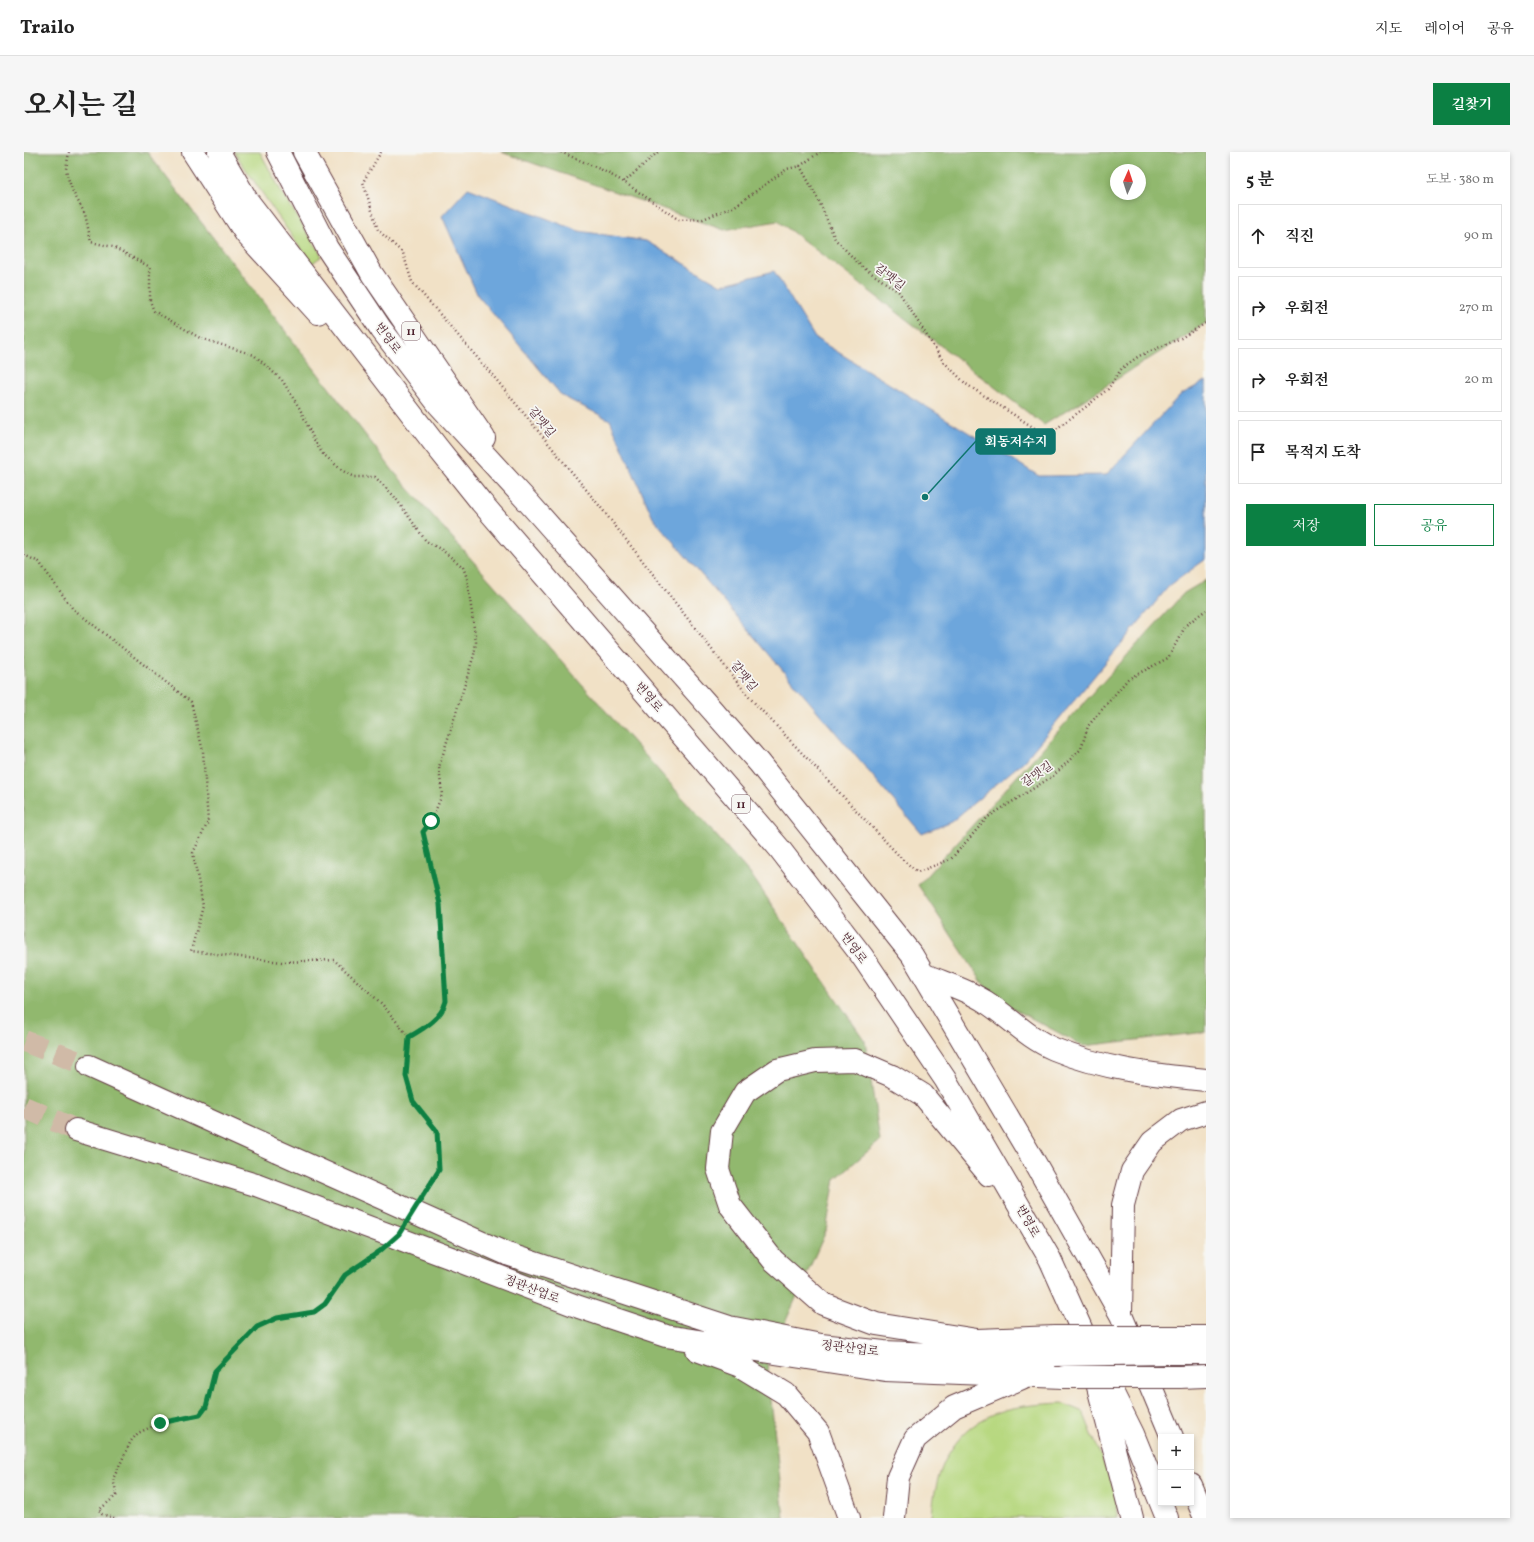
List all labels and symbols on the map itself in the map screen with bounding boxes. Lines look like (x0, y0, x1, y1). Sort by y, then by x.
north arrow (1110, 164, 1146, 200)
street label: 갈맷길 (871, 261, 908, 295)
street label: 번영로 (370, 320, 404, 358)
road number: 11 (402, 322, 420, 340)
street label: 갈맷길 (524, 404, 558, 441)
callout: 회동저수지 (976, 429, 1055, 454)
text: 회동저수지 (985, 434, 1047, 452)
street label: 갈맷길 (726, 658, 760, 695)
street label: 번영로 (631, 679, 666, 716)
street label: 갈맷길 (1019, 758, 1056, 791)
road number: 11 (732, 795, 750, 813)
route start (422, 812, 440, 830)
street label: 번영로 (836, 930, 870, 968)
street label: 번영로 (1012, 1202, 1043, 1241)
street label: 정관산업로 (502, 1272, 562, 1308)
street label: 정관산업로 (820, 1338, 880, 1361)
route end (151, 1414, 169, 1432)

